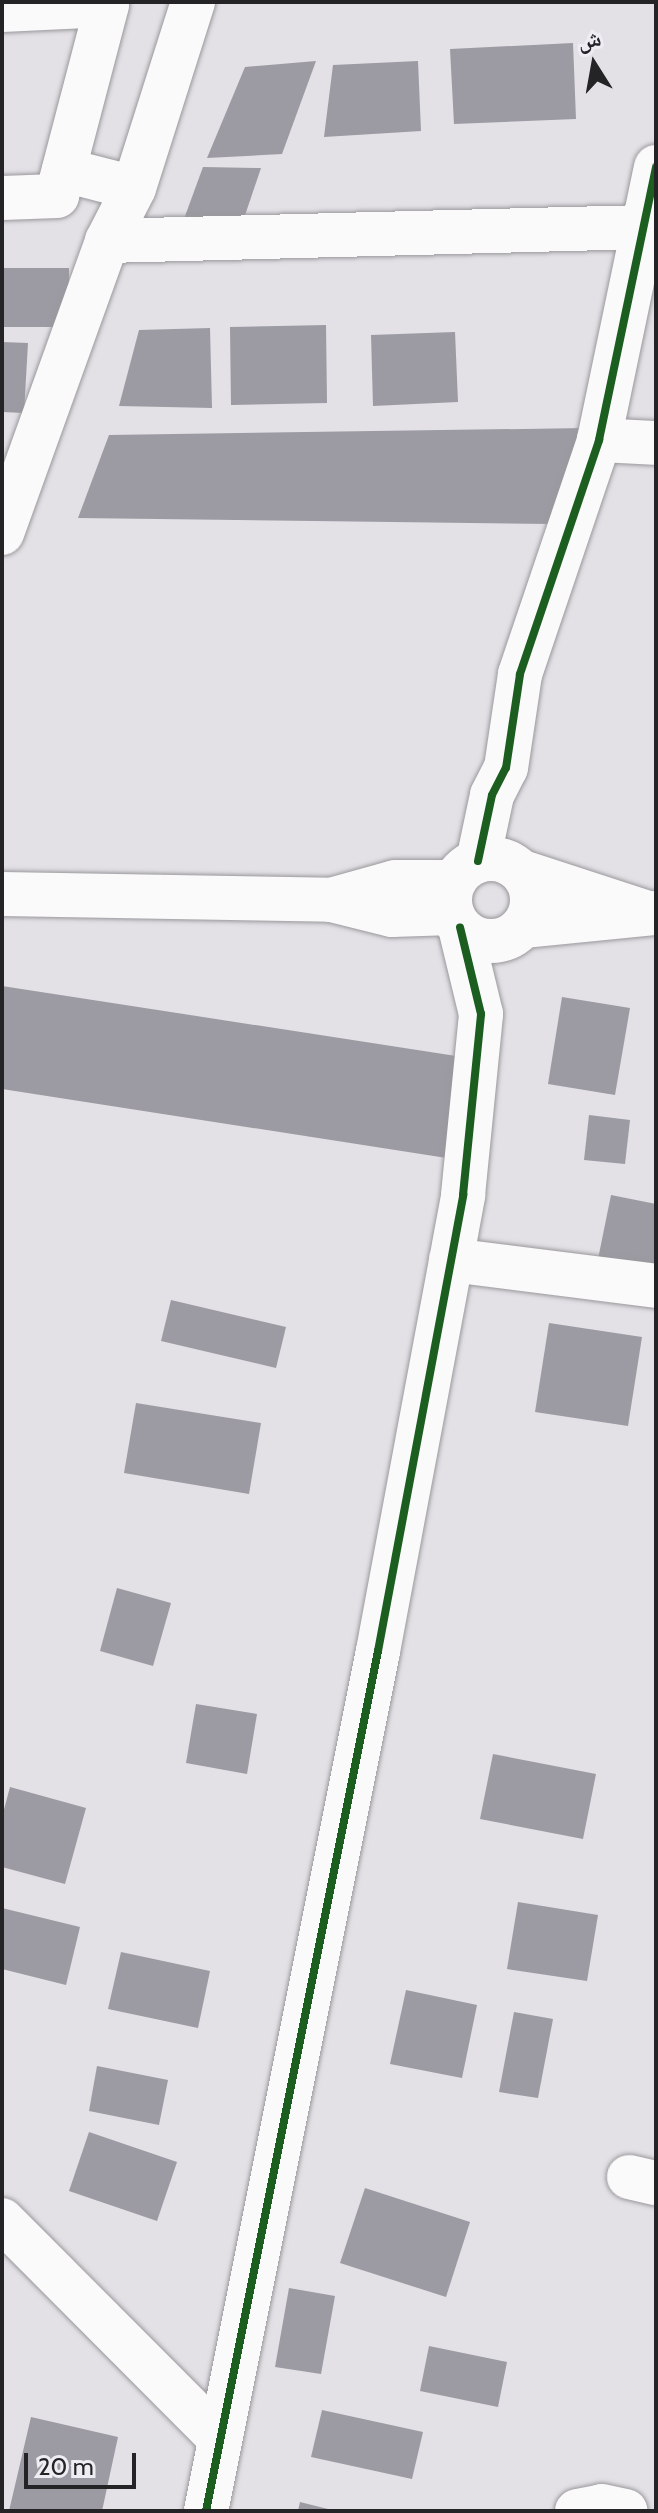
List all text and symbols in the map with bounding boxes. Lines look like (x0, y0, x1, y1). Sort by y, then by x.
north arrow (554, 24, 634, 104)
text: ش (575, 24, 603, 55)
scale bar (28, 2437, 140, 2487)
text: 20 m (38, 2452, 94, 2481)

